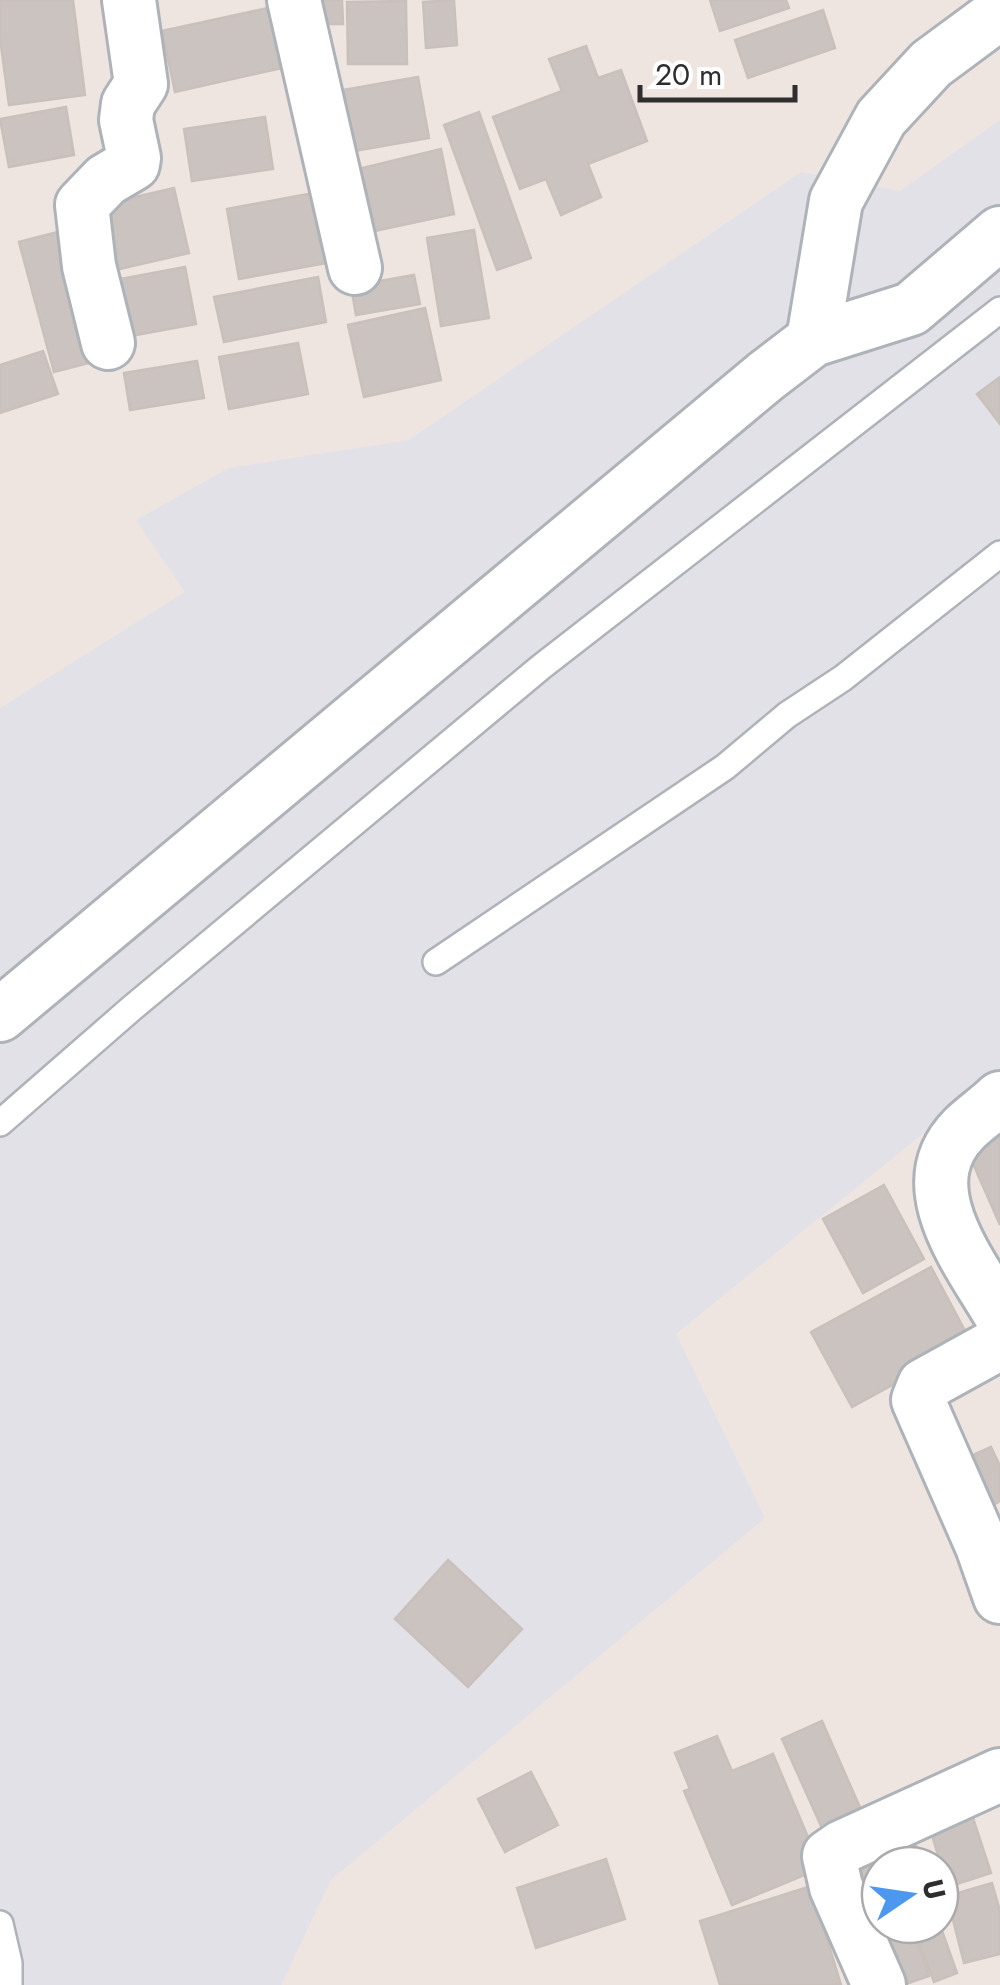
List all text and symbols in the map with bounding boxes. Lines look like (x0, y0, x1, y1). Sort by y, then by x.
scale bar (640, 40, 795, 102)
text: 20 m (655, 53, 722, 96)
north arrow (860, 1845, 960, 1945)
text: U (912, 1875, 956, 1904)

